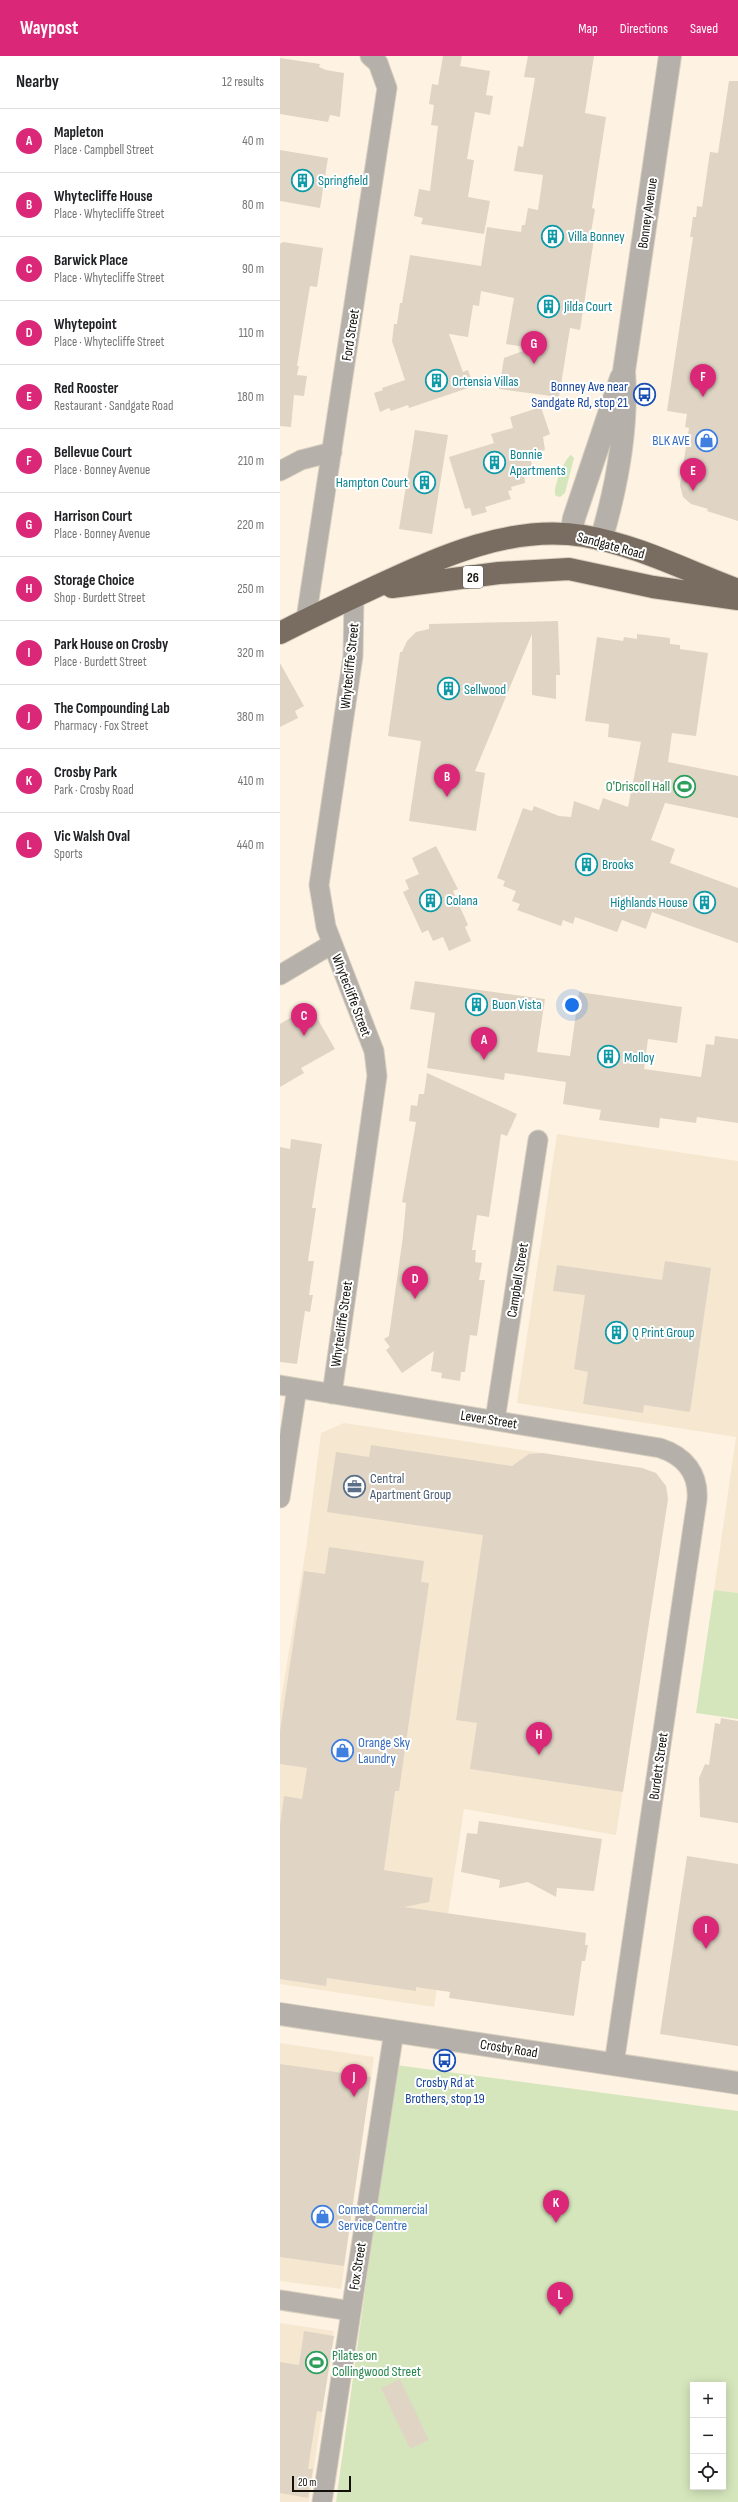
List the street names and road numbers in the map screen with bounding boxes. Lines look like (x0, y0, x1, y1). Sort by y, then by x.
street label: Bonney Avenue (634, 177, 661, 250)
street label: Ford Street (338, 308, 363, 362)
street label: Sandgate Road (575, 528, 647, 563)
road number: 26 (463, 566, 483, 588)
street label: Whytecliffe Street (337, 622, 362, 710)
street label: Whytecliffe Street (328, 952, 375, 1039)
street label: Campbell Street (503, 1242, 532, 1319)
street label: Whytecliffe Street (327, 1280, 356, 1368)
street label: Lever Street (459, 1407, 519, 1432)
street label: Burdett Street (645, 1731, 672, 1801)
street label: Crosby Road (479, 2036, 539, 2061)
street label: Fox Street (345, 2241, 370, 2291)

